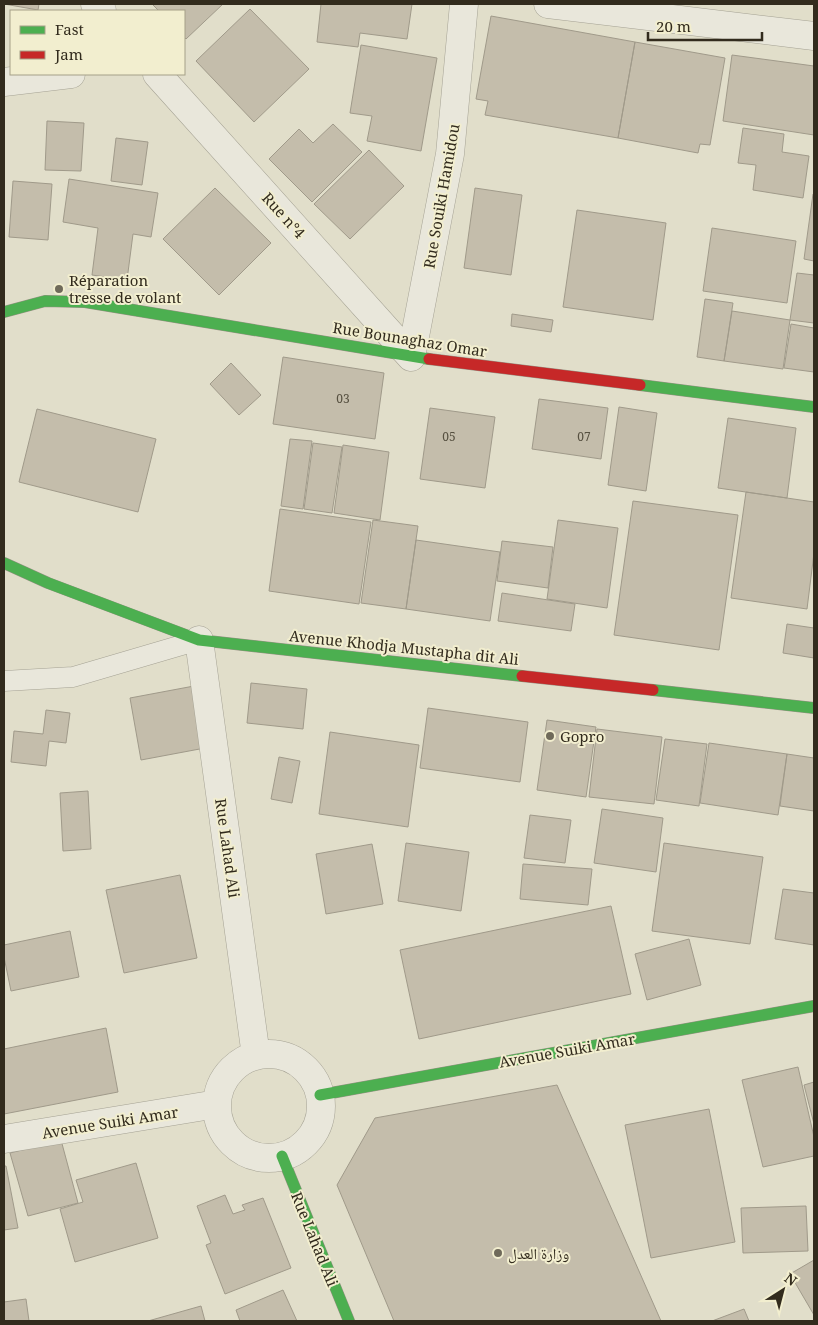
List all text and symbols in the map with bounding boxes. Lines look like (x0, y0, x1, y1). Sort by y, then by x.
legend (10, 10, 185, 75)
scale bar (648, 10, 762, 42)
text: 20 m (656, 16, 691, 36)
text: Fast (55, 19, 84, 39)
text: Jam (54, 44, 83, 64)
street label: Rue Souiki Hamidou (418, 122, 464, 270)
street label: Rue n°4 (258, 188, 310, 243)
place label: Réparation tresse de volant (69, 270, 181, 307)
marker: Réparation tresse de volant (53, 283, 65, 295)
street label: Rue Bounaghaz Omar (331, 317, 489, 361)
house number: 03 (336, 390, 350, 407)
house number: 05 (442, 428, 456, 445)
house number: 07 (577, 428, 591, 445)
street label: Avenue Khodja Mustapha dit Ali (288, 625, 520, 669)
place label: Gopro (560, 726, 604, 746)
marker: Gopro (544, 730, 556, 742)
street label: Rue Lahad Ali (211, 797, 245, 899)
street label: Avenue Suiki Amar (497, 1028, 637, 1072)
street label: Avenue Suiki Amar (40, 1101, 180, 1143)
street label: Rue Lahad Ali (287, 1189, 343, 1289)
place label: وزارة العدل (508, 1243, 569, 1264)
marker: وزارة العدل (492, 1247, 504, 1259)
north arrow (758, 1265, 808, 1315)
text: N (781, 1268, 801, 1290)

